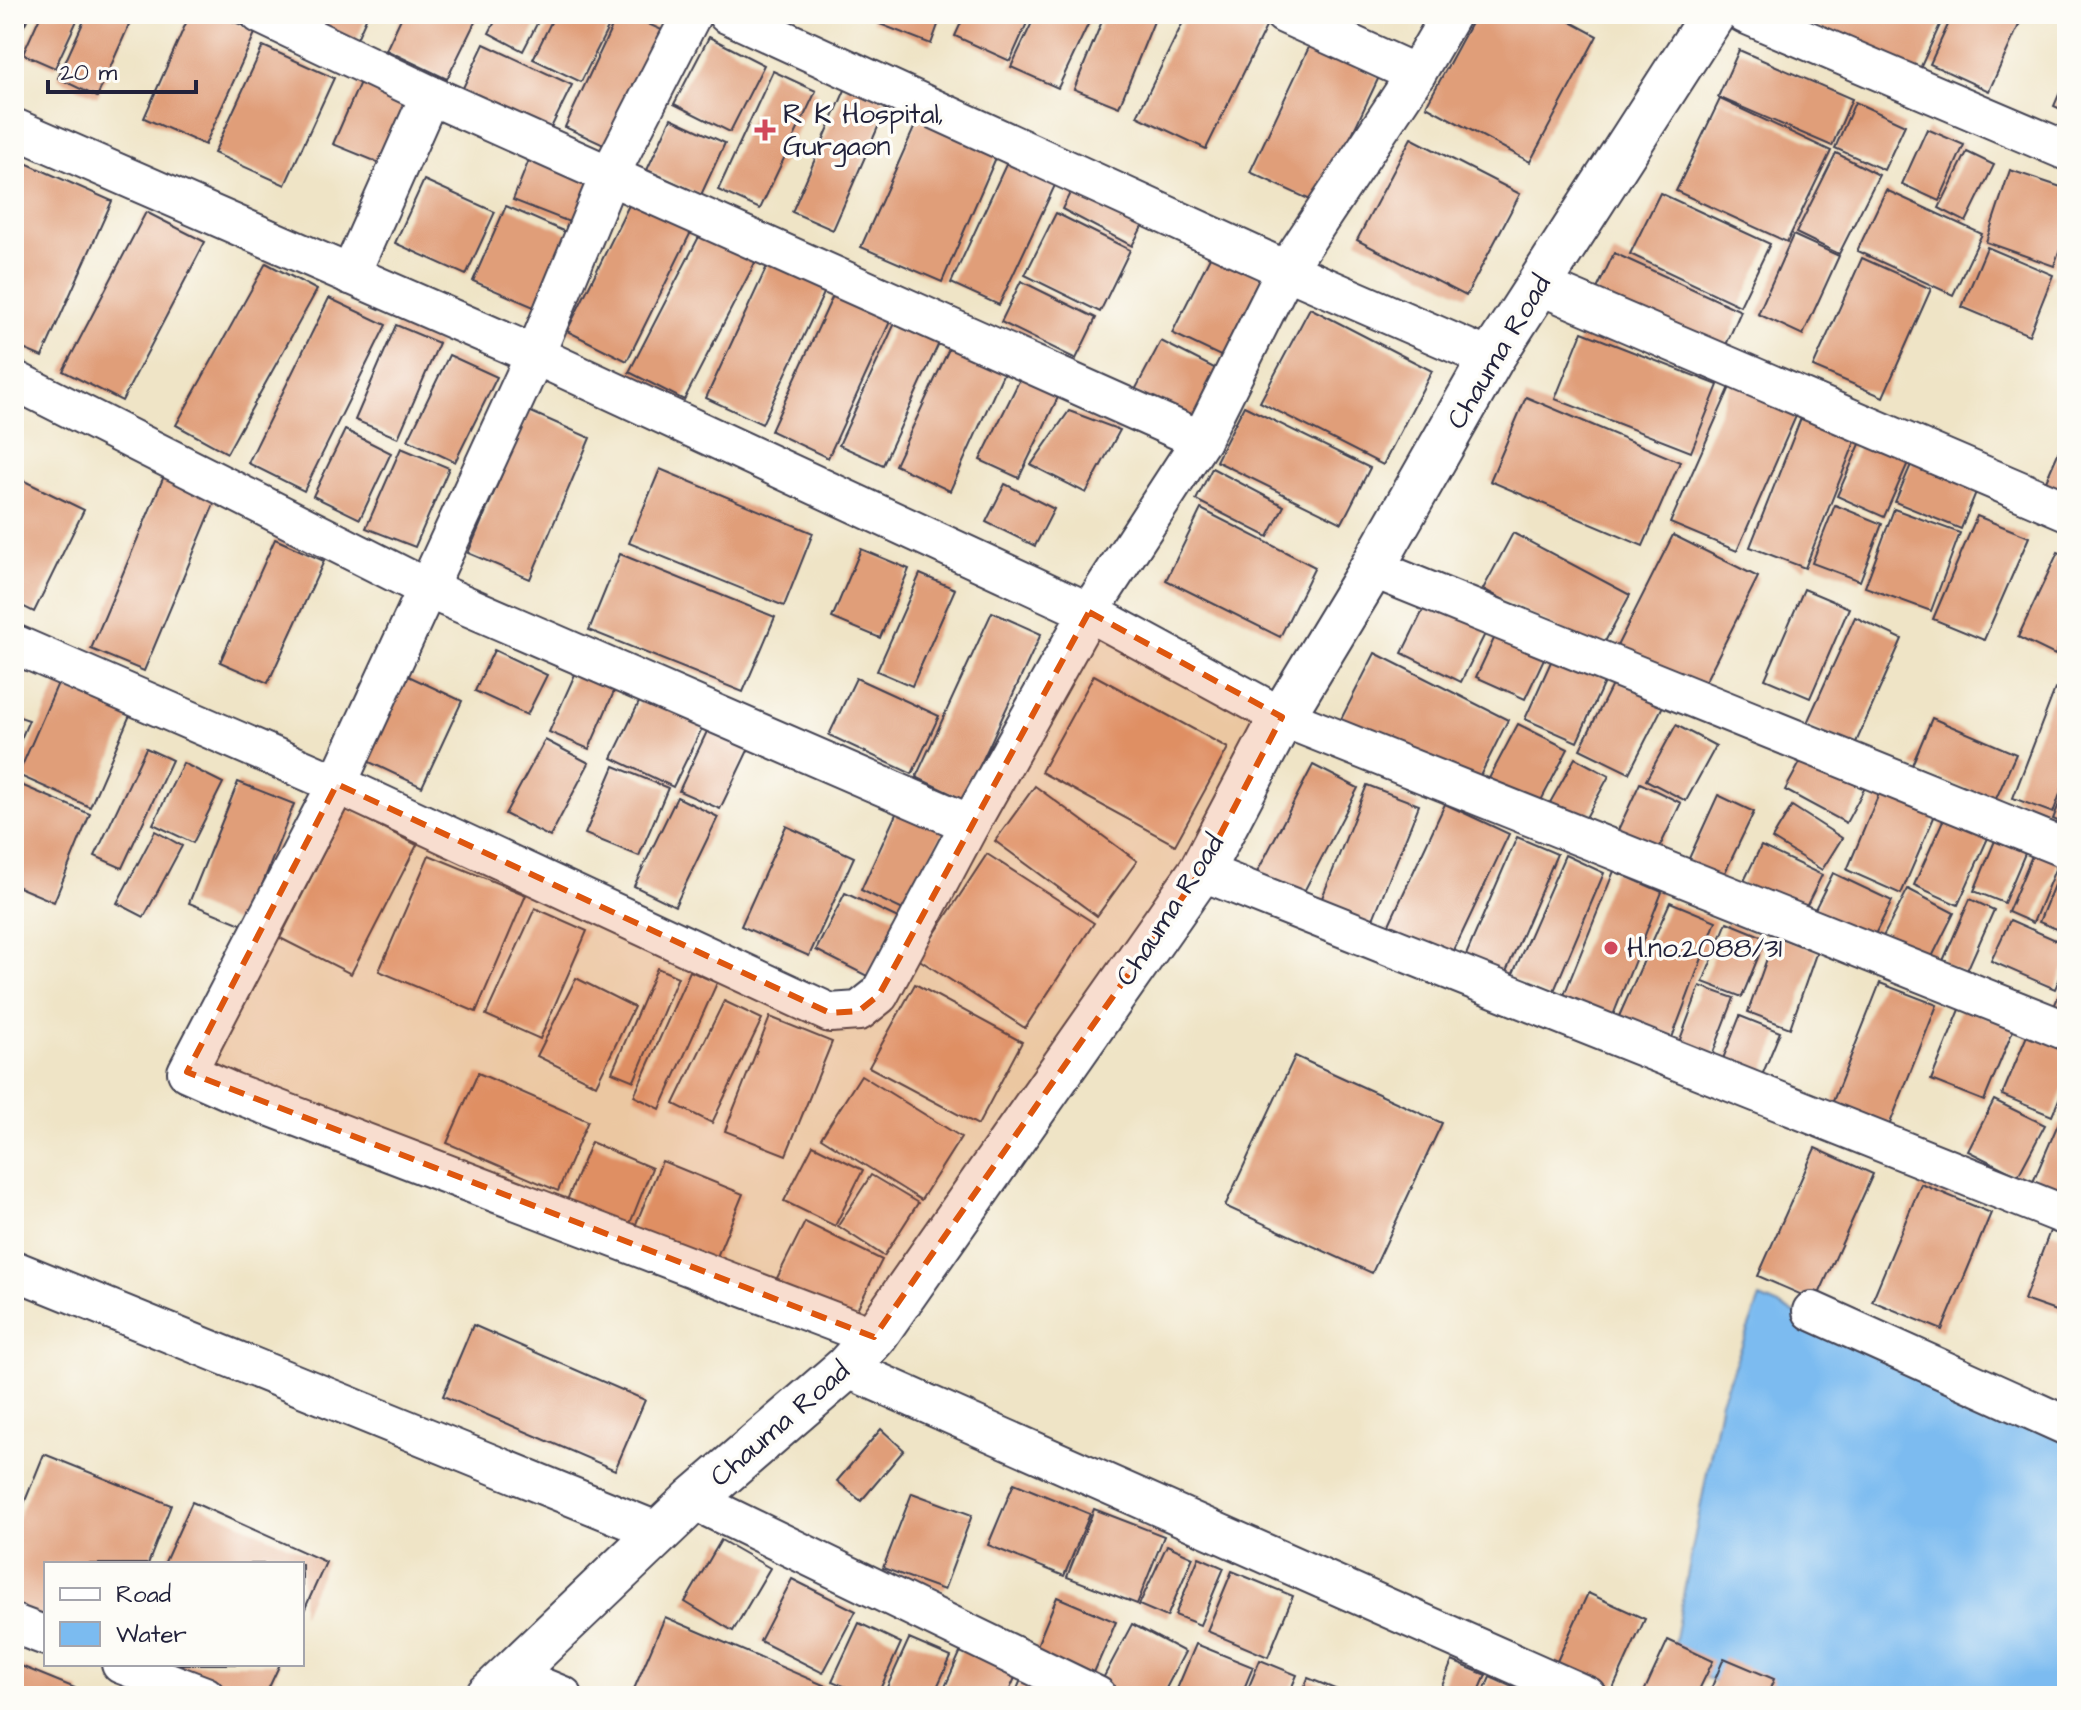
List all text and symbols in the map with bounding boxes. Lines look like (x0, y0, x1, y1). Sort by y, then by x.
scale bar (48, 44, 196, 94)
text: 20 m (60, 56, 117, 90)
place label: R K Hospital, Gurgaon (783, 95, 944, 167)
marker: R K Hospital, Gurgaon (754, 119, 776, 141)
street label: Chauma Road (1438, 268, 1560, 436)
street label: Chauma Road (1106, 827, 1234, 993)
place label: H.no.2088/31 (1627, 929, 1783, 968)
marker: H.no.2088/31 (1602, 939, 1620, 957)
street label: Chauma Road (702, 1352, 858, 1496)
legend (44, 1562, 304, 1666)
text: Road (116, 1578, 171, 1612)
text: Water (116, 1618, 187, 1652)

